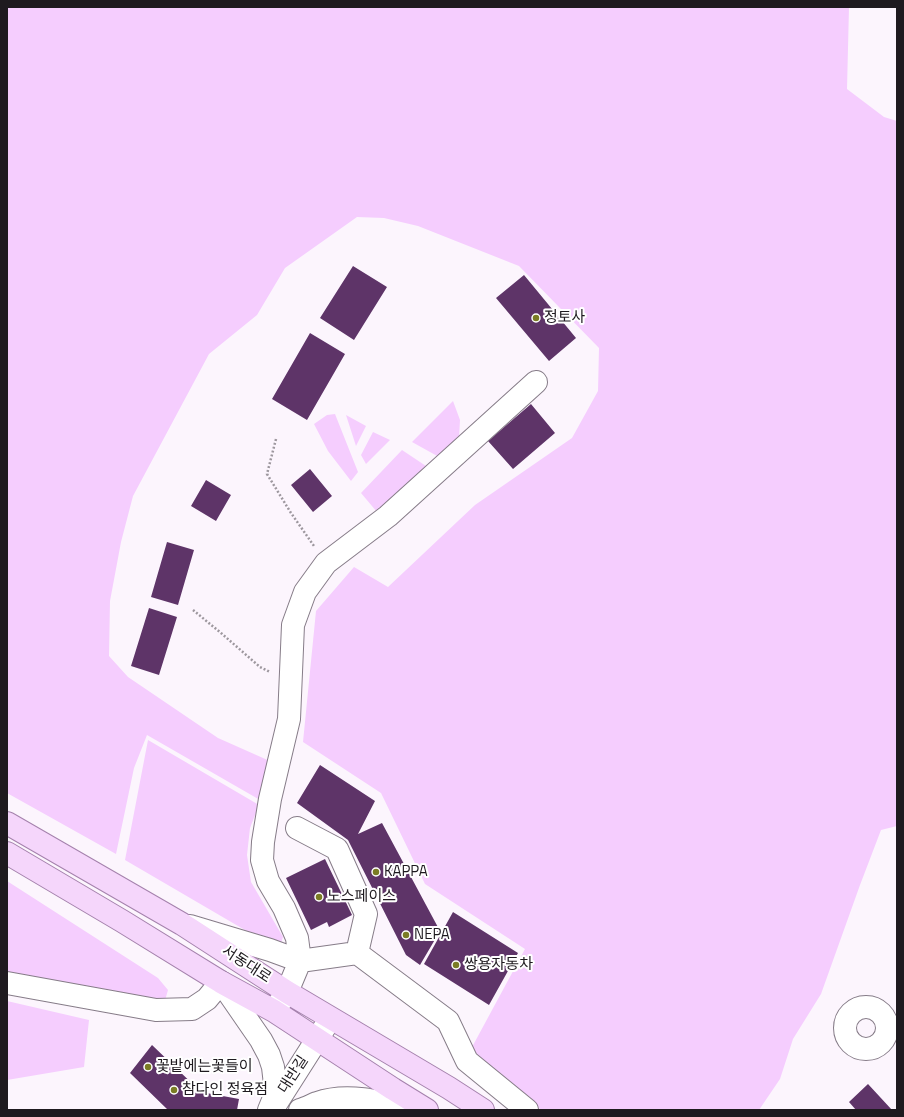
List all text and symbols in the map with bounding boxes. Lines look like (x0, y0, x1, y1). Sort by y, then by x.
place label: 정토사 (544, 309, 585, 327)
marker: 정토사 (531, 313, 541, 323)
place label: KAPPA (384, 863, 428, 881)
marker: KAPPA (371, 867, 381, 877)
place label: 노스페이스 (327, 888, 396, 906)
marker: 노스페이스 (314, 892, 324, 902)
place label: NEPA (414, 926, 450, 944)
marker: NEPA (401, 930, 411, 940)
street label: 서동대로 (218, 942, 274, 988)
place label: 쌍용자동차 (464, 956, 533, 974)
marker: 쌍용자동차 (451, 960, 461, 970)
street label: 대반길 (275, 1053, 313, 1097)
place label: 꽃밭에는꽃들이 (156, 1058, 253, 1076)
marker: 꽃밭에는꽃들이 (143, 1062, 153, 1072)
place label: 참다인 정육점 (182, 1081, 268, 1099)
marker: 참다인 정육점 (169, 1085, 179, 1095)

